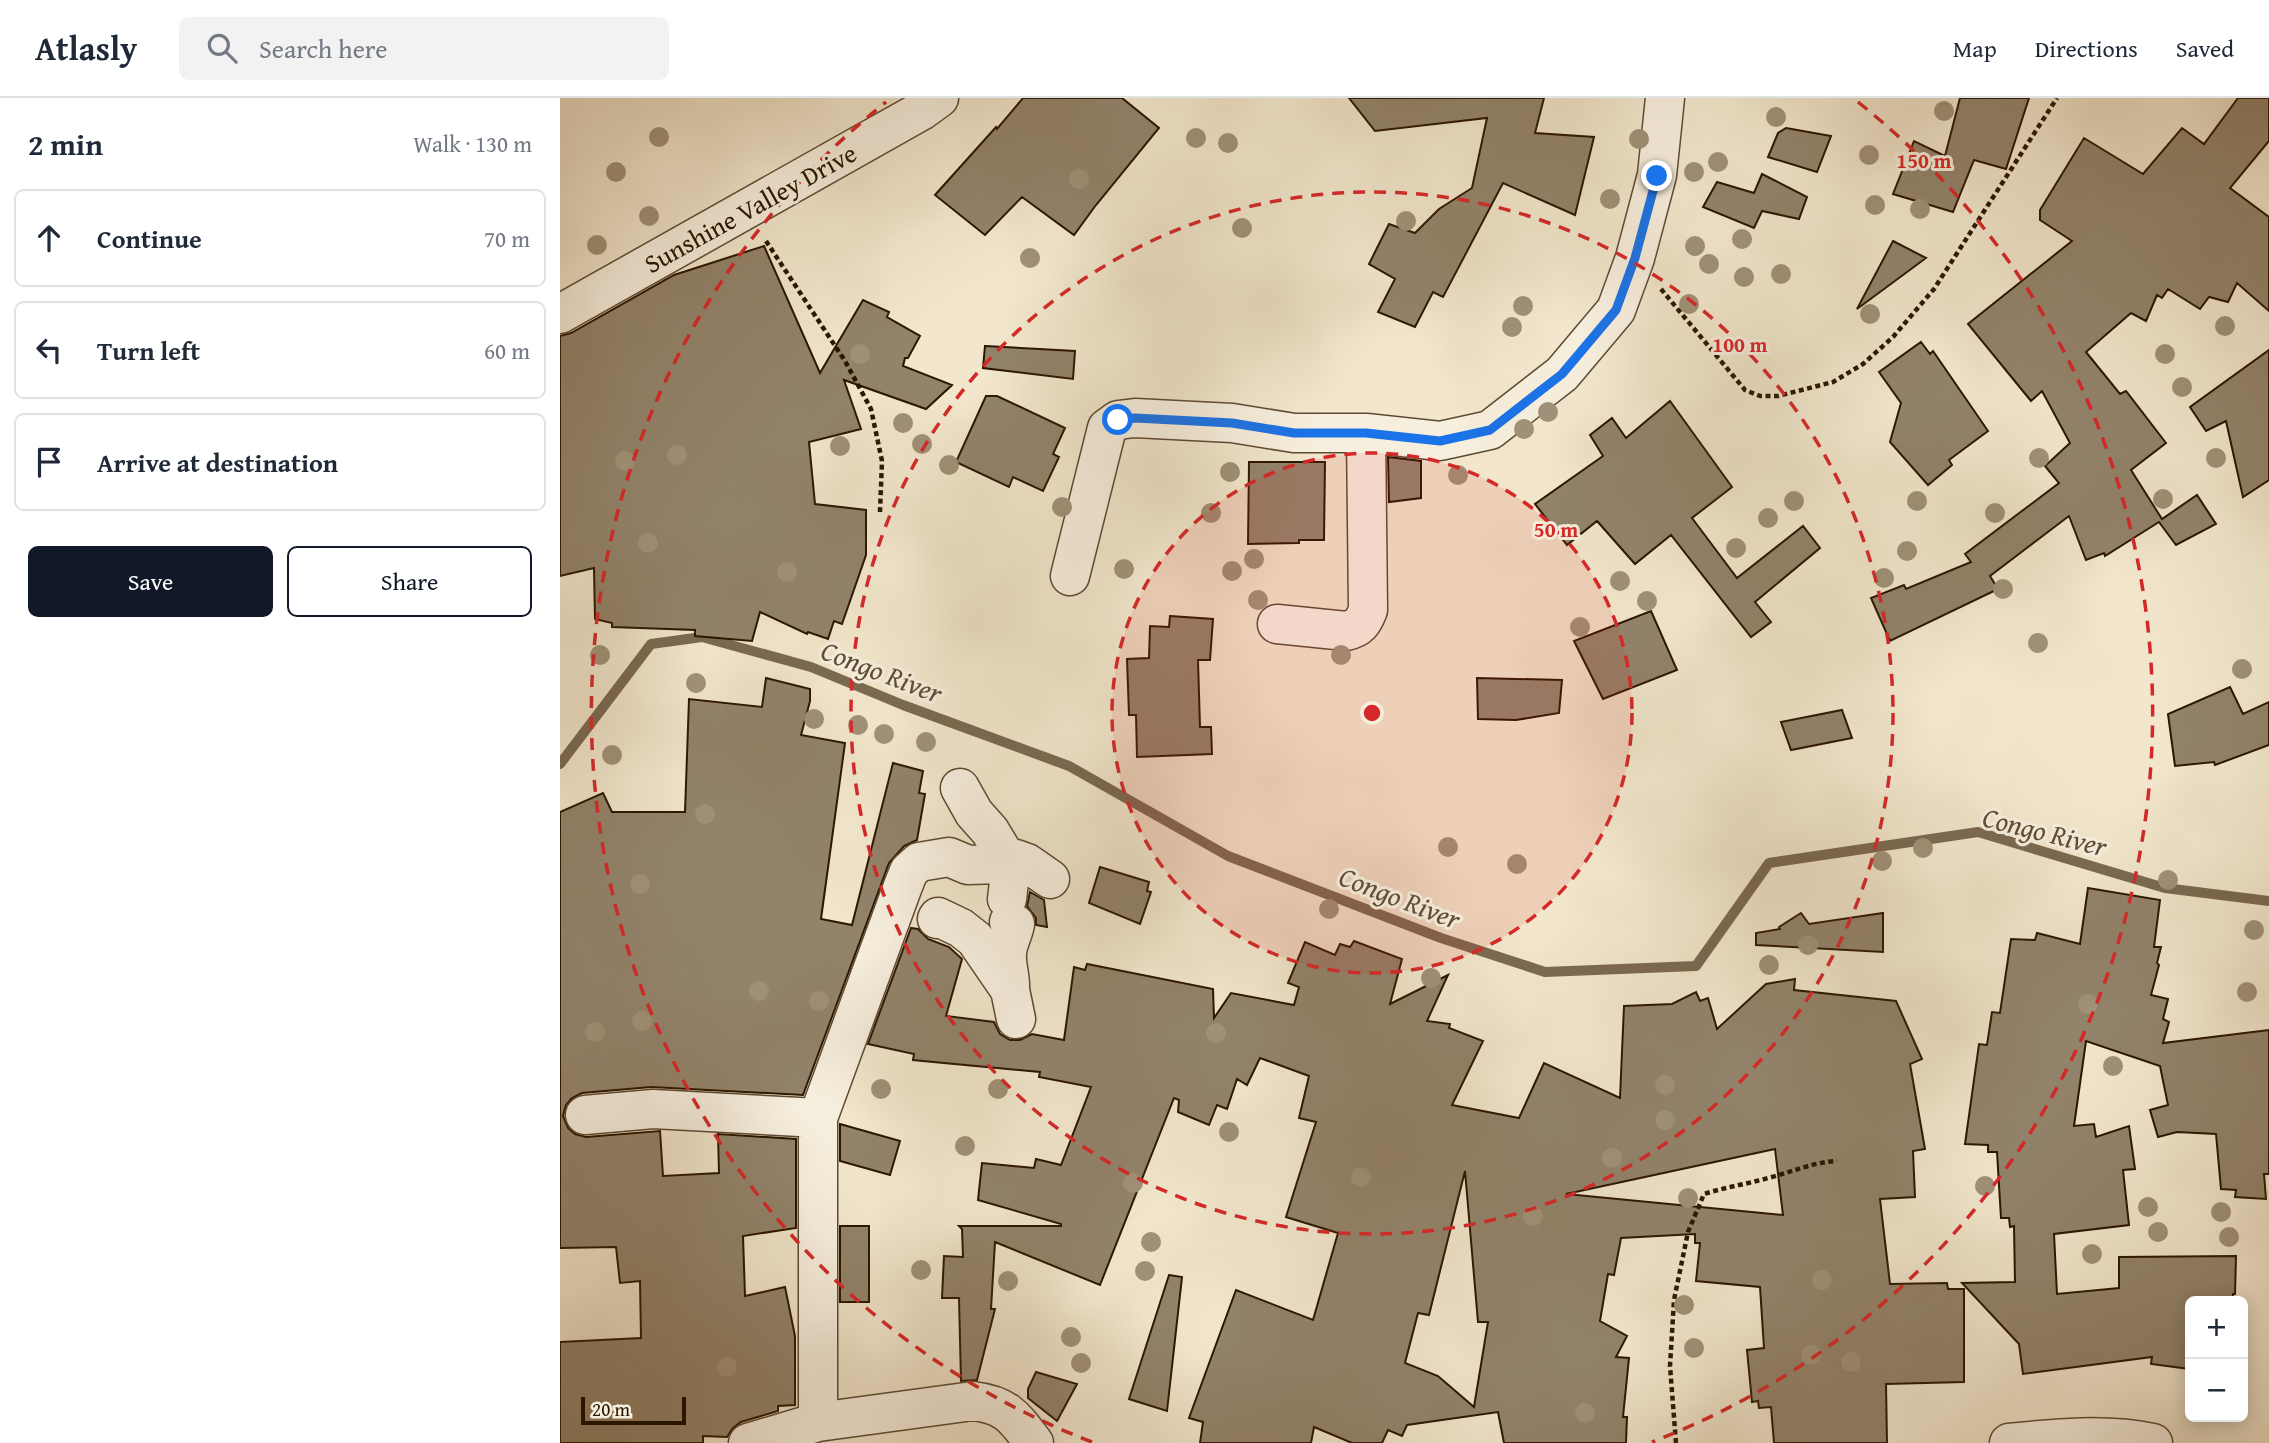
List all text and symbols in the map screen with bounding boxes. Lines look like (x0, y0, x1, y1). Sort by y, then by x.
search box (179, 17, 669, 80)
text: Atlasly (35, 24, 137, 72)
icon: search (203, 29, 241, 67)
text: Search here (259, 29, 387, 68)
text: Map (1953, 31, 1997, 66)
text: Directions (2035, 31, 2138, 66)
text: Saved (2176, 31, 2234, 66)
text: 2 min (28, 122, 103, 166)
text: Walk · 130 m (413, 127, 532, 160)
street label: Sunshine Valley Drive (637, 133, 863, 283)
text: 150 m (1896, 145, 1952, 176)
route end (1641, 160, 1672, 191)
icon: ahead (30, 219, 68, 257)
text: Continue (97, 219, 202, 258)
text: 70 m (484, 222, 530, 255)
text: 100 m (1712, 329, 1768, 360)
icon: left (30, 331, 68, 369)
text: Turn left (97, 331, 200, 370)
text: 60 m (484, 334, 530, 367)
route start (1102, 404, 1133, 435)
icon: arrive (30, 443, 68, 481)
text: Arrive at destination (97, 443, 338, 482)
text: 50 m (1534, 514, 1578, 545)
button: Save (28, 546, 273, 617)
button: Share (287, 546, 532, 617)
water label: Congo River (816, 629, 950, 713)
centre of rings (1360, 701, 1384, 725)
water label: Congo River (1979, 796, 2113, 867)
water label: Congo River (1334, 855, 1468, 939)
map controls (2185, 1296, 2248, 1422)
button: + (2185, 1296, 2248, 1359)
button: − (2185, 1359, 2248, 1422)
scale bar (581, 1394, 686, 1426)
text: 20 m (592, 1395, 630, 1423)

